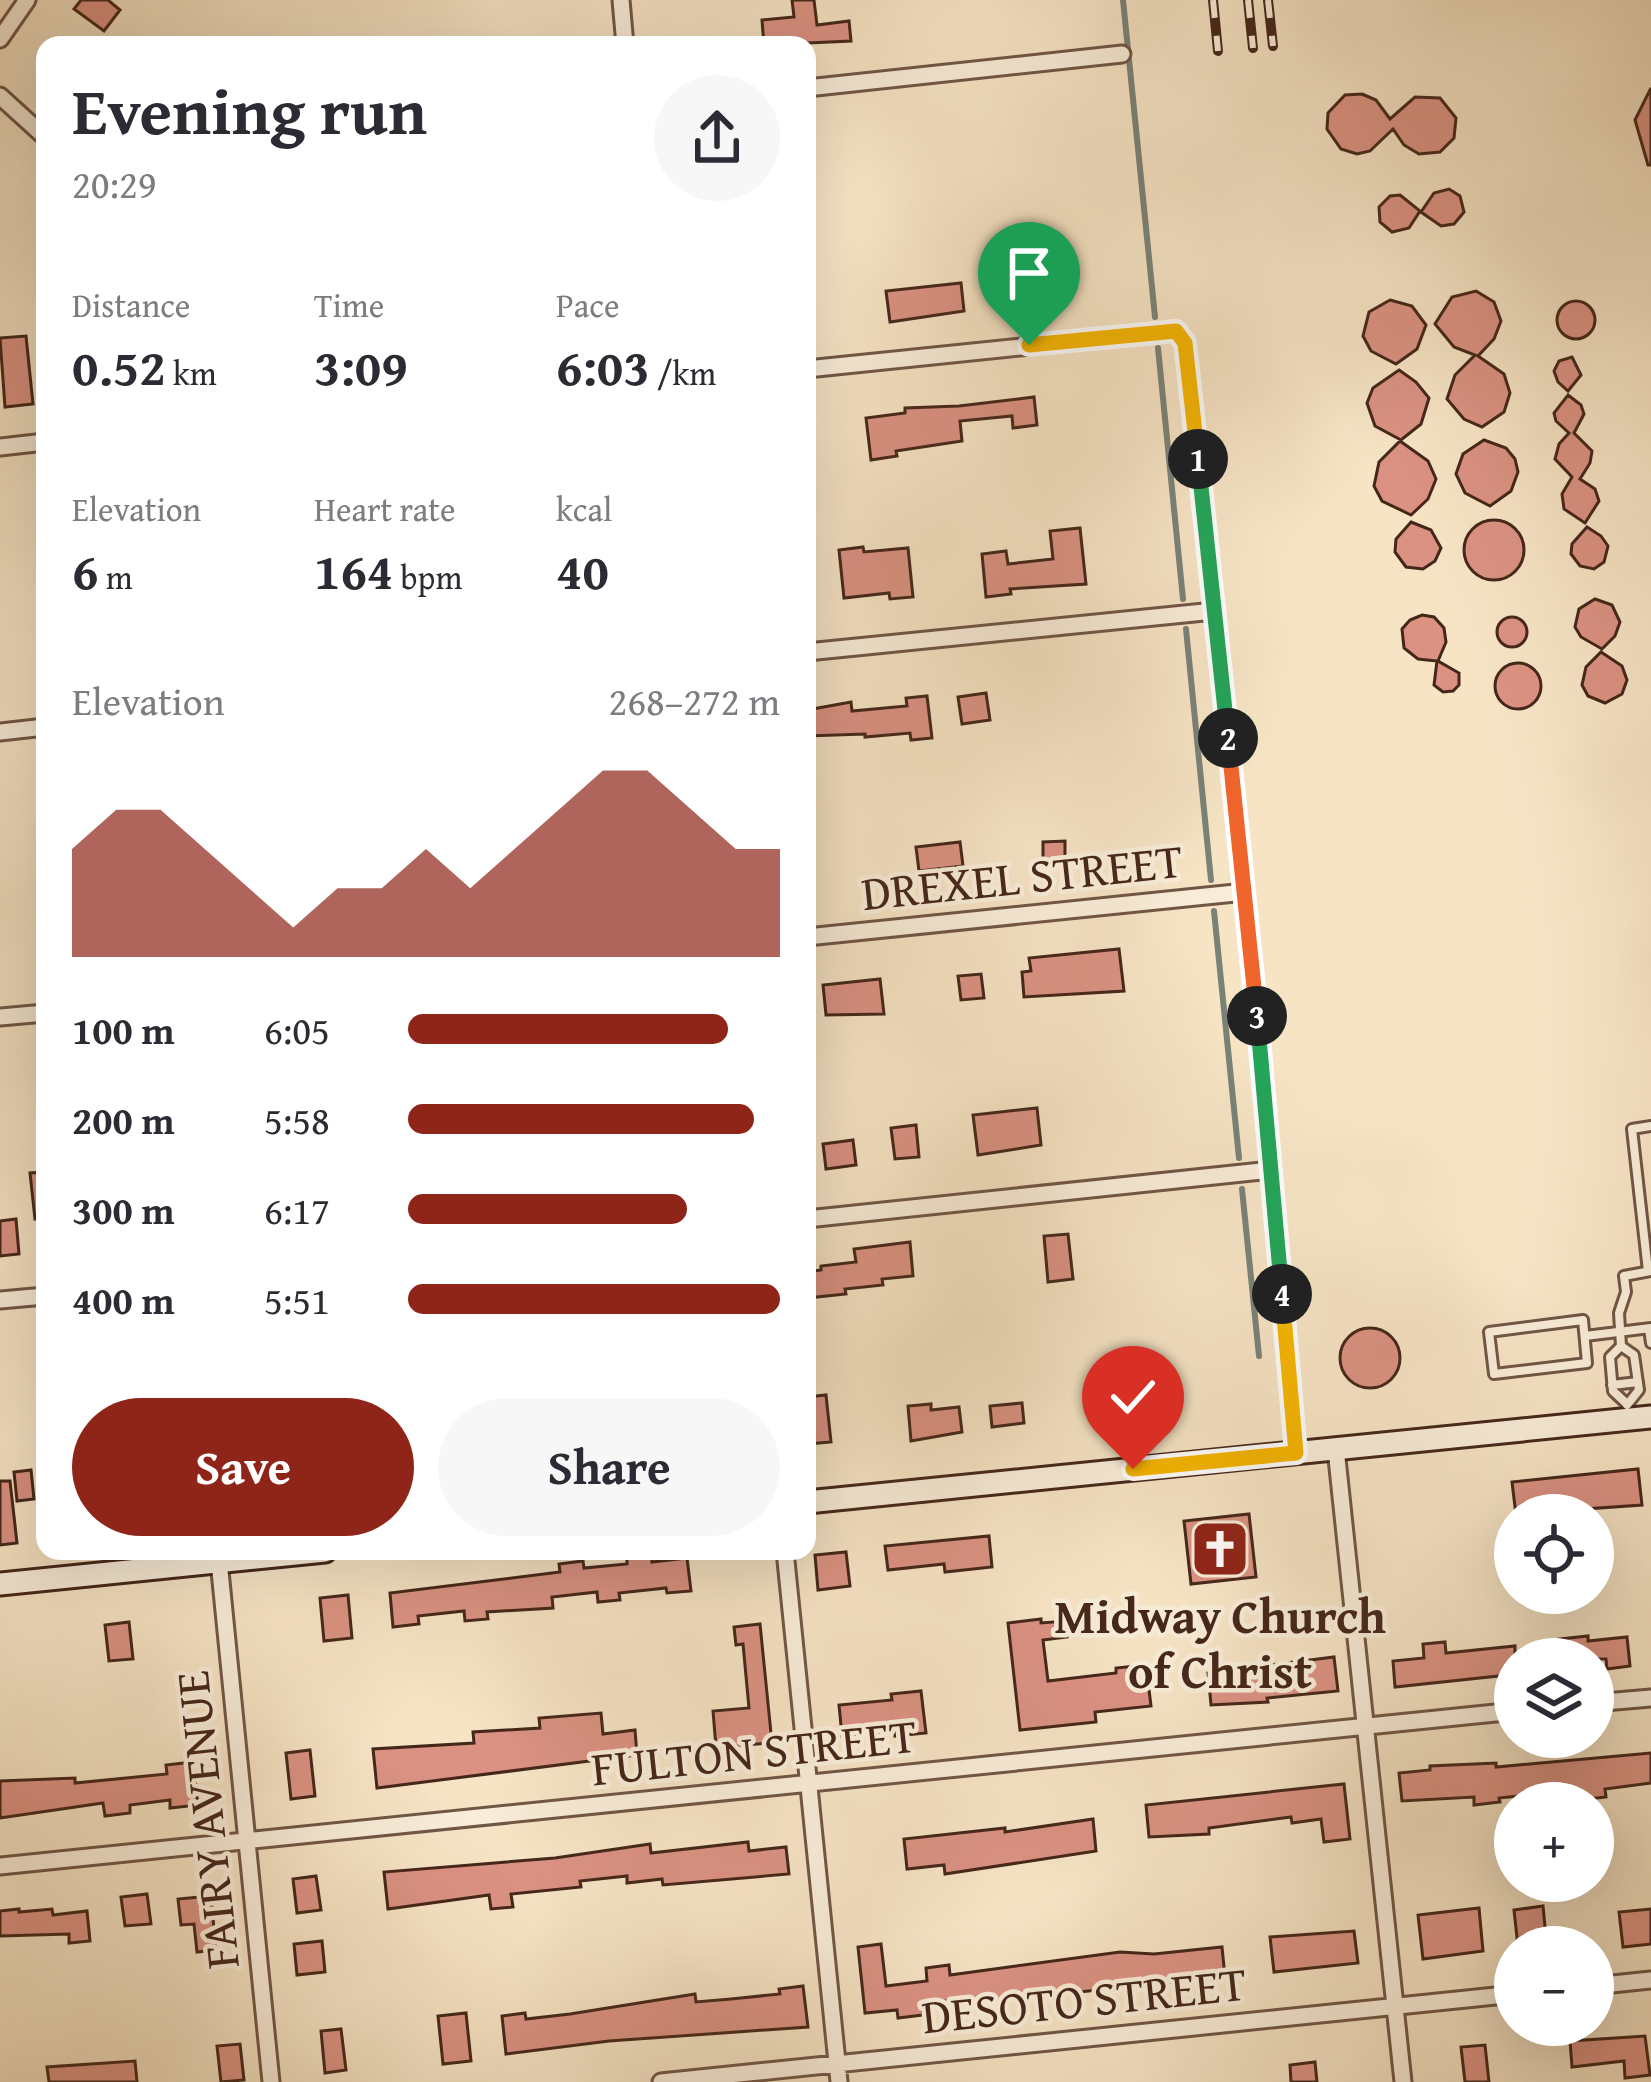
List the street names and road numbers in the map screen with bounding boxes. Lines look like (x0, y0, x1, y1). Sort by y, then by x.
street label: DREXEL STREET (858, 824, 1186, 928)
street label: FAIRY AVENUE (155, 1668, 257, 1972)
street label: FULTON STREET (588, 1699, 920, 1803)
street label: DESOTO STREET (918, 1947, 1250, 2051)

